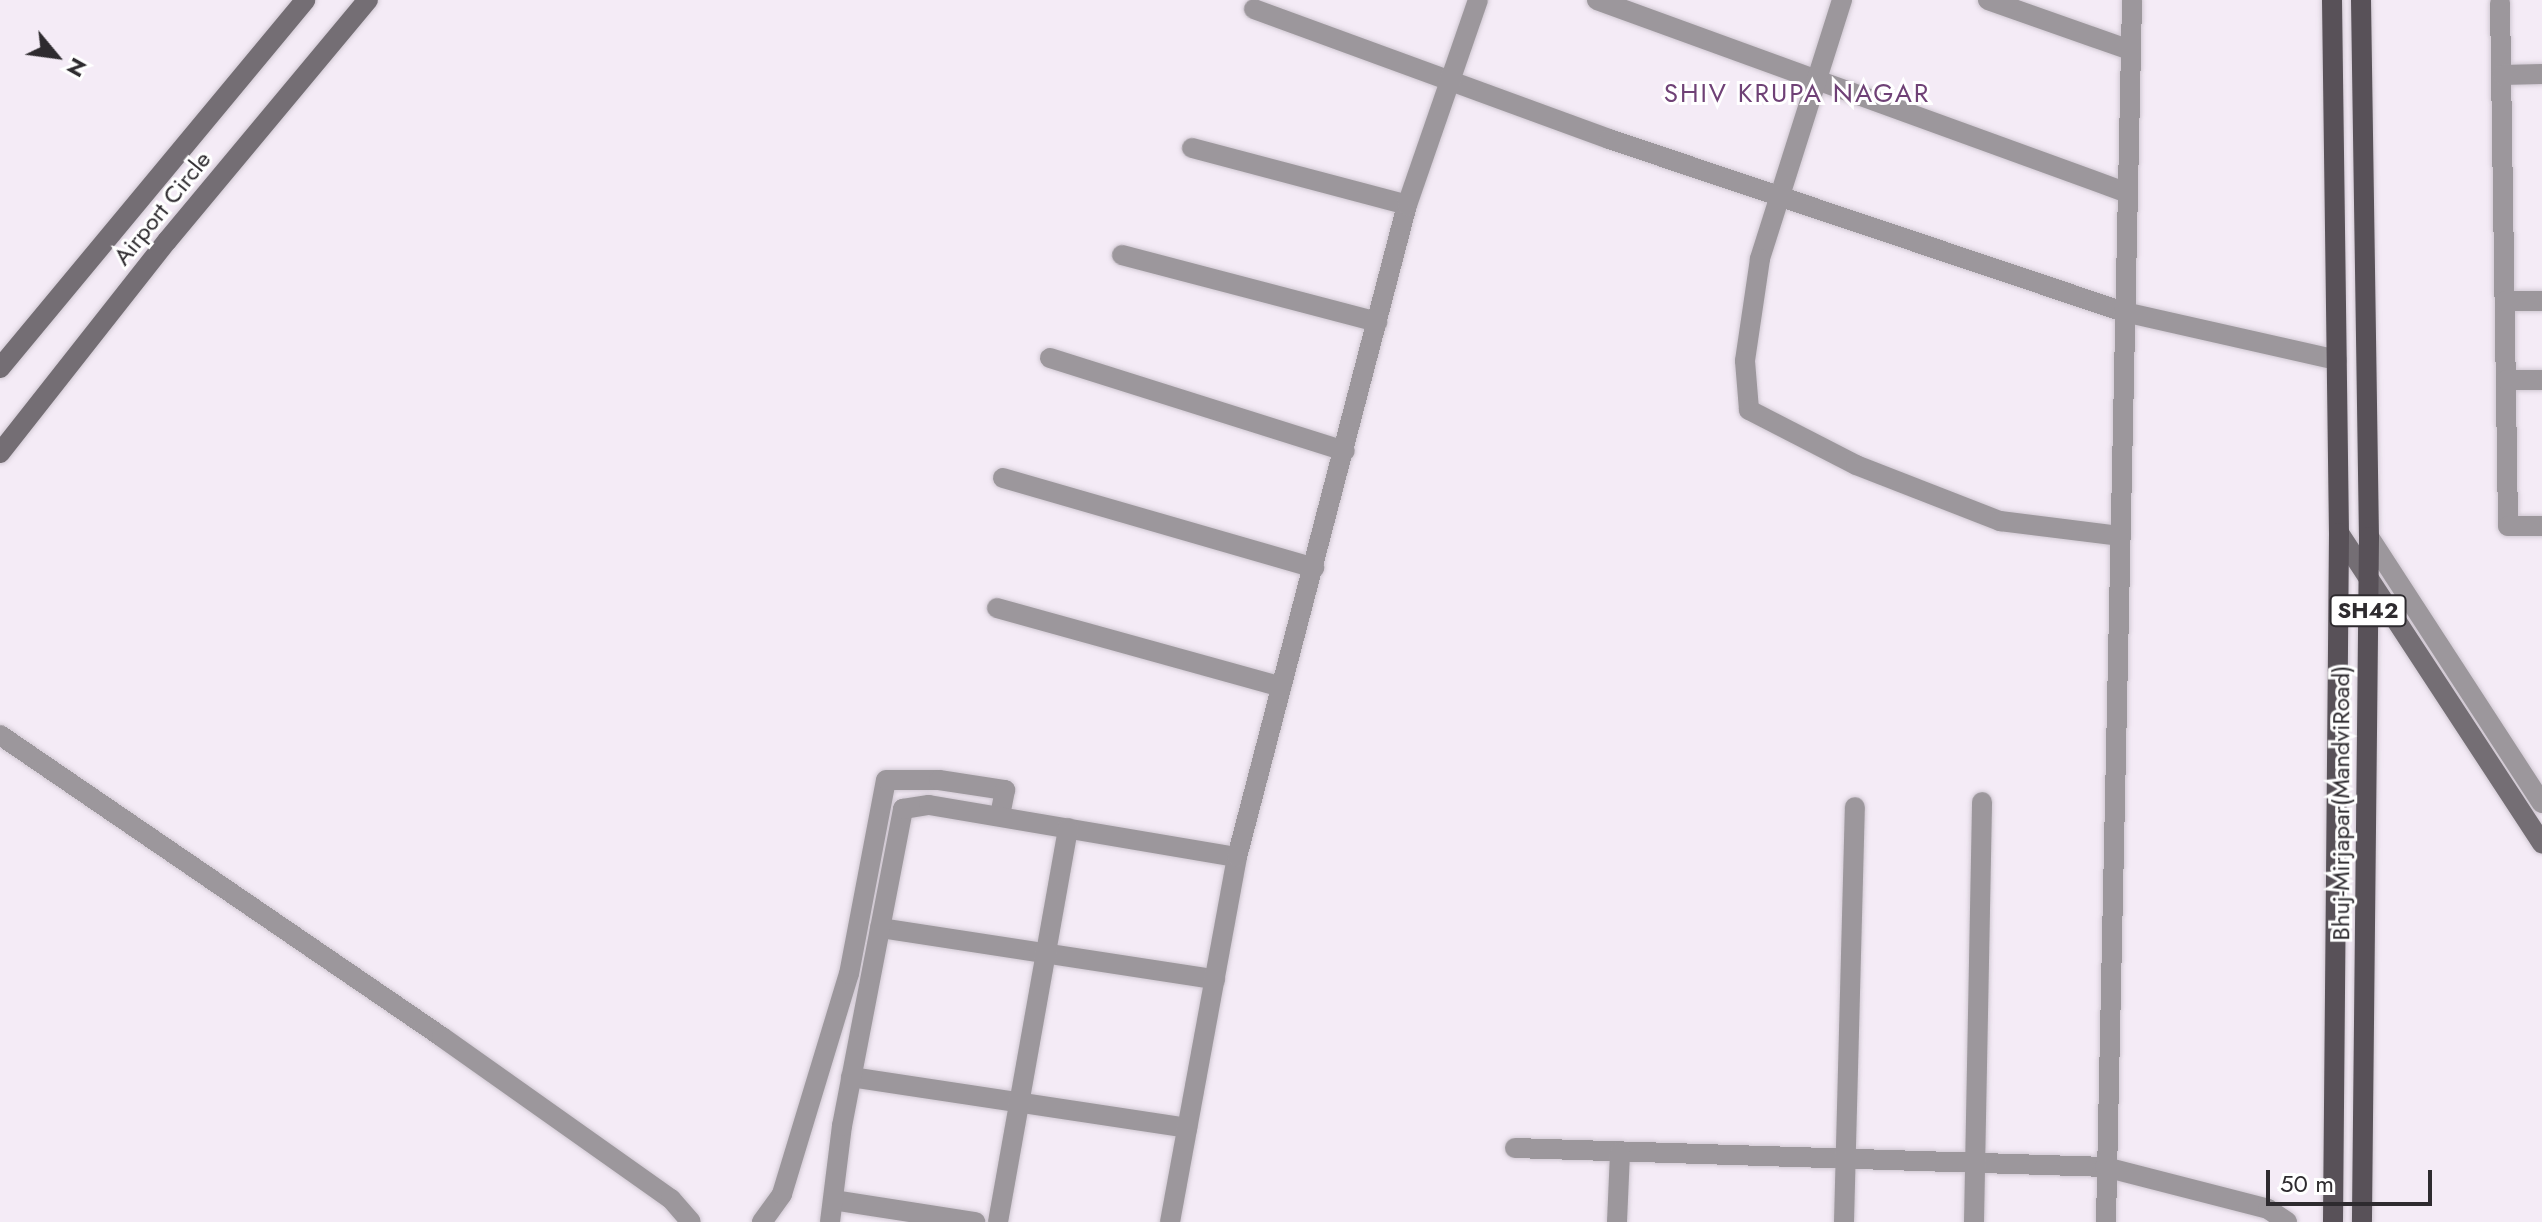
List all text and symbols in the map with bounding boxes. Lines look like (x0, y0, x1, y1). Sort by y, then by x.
north arrow (16, 16, 96, 96)
text: N (59, 52, 95, 83)
district label: SHIV KRUPA NAGAR (1664, 78, 1930, 110)
street label: Airport Circle (107, 145, 217, 271)
road number: SH42 (2328, 593, 2408, 629)
street label: Bhuj-Mirjapar(MandviRoad) (2327, 665, 2355, 941)
scale bar (2270, 1154, 2436, 1204)
text: 50 m (2280, 1166, 2334, 1201)

